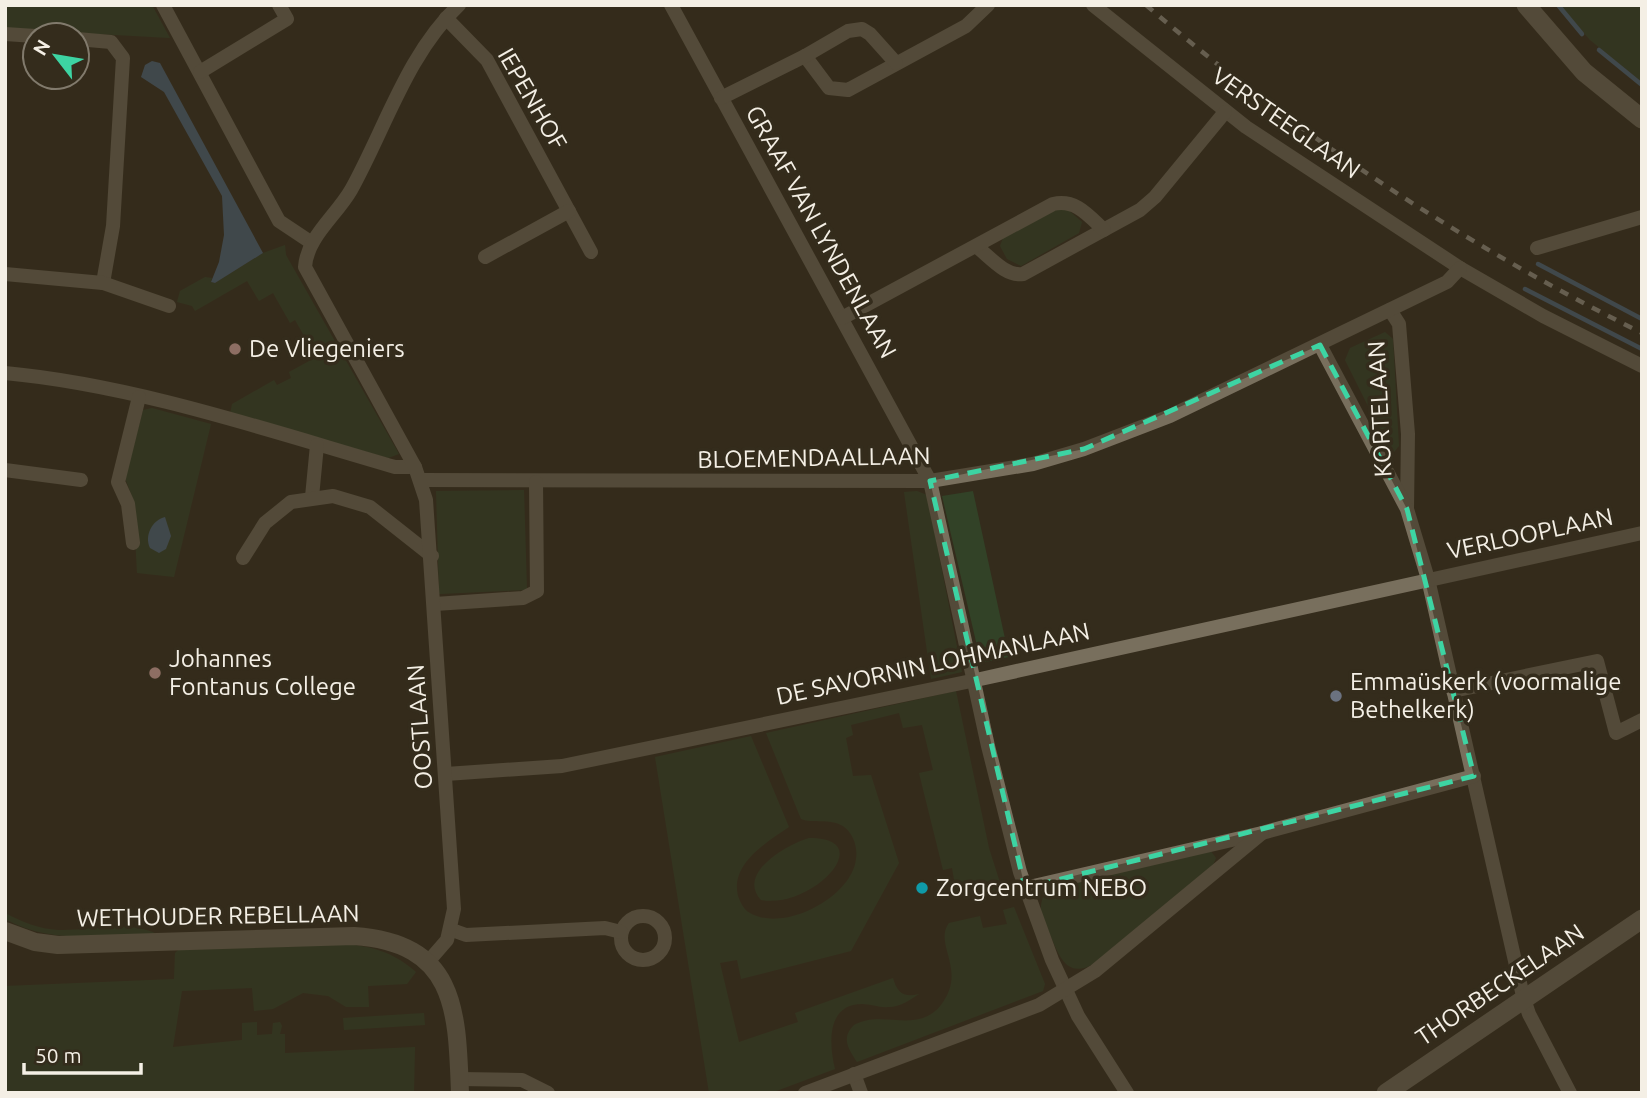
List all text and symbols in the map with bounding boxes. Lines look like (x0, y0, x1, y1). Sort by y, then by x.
north arrow (21, 21, 91, 91)
text: N (28, 35, 55, 59)
street label: IEPENHOF (493, 43, 572, 154)
street label: VERSTEEGLAAN (1207, 62, 1365, 184)
street label: GRAAF VAN LYNDENLAAN (741, 101, 902, 363)
place label: De Vliegeniers (249, 335, 405, 362)
street label: KORTELAAN (1362, 340, 1397, 478)
marker: De Vliegeniers (227, 341, 243, 357)
street label: BLOEMENDAALLAAN (697, 442, 931, 473)
street label: VERLOOPLAAN (1445, 503, 1615, 564)
street label: DE SAVORNIN LOHMANLAAN (774, 617, 1092, 710)
place label: Johannes Fontanus College (169, 645, 356, 700)
street label: OOSTLAAN (402, 664, 437, 790)
marker: Johannes Fontanus College (147, 665, 163, 681)
place label: Emmaüskerk (voormalige Bethelkerk) (1350, 668, 1622, 723)
marker: Emmaüskerk (voormalige Bethelkerk) (1328, 688, 1344, 704)
place label: Zorgcentrum NEBO (936, 874, 1147, 901)
marker: Zorgcentrum NEBO (914, 880, 930, 896)
street label: WETHOUDER REBELLAAN (76, 900, 360, 931)
street label: THORBECKELAAN (1411, 918, 1589, 1051)
scale bar (24, 1032, 142, 1076)
text: 50 m (35, 1043, 82, 1067)

